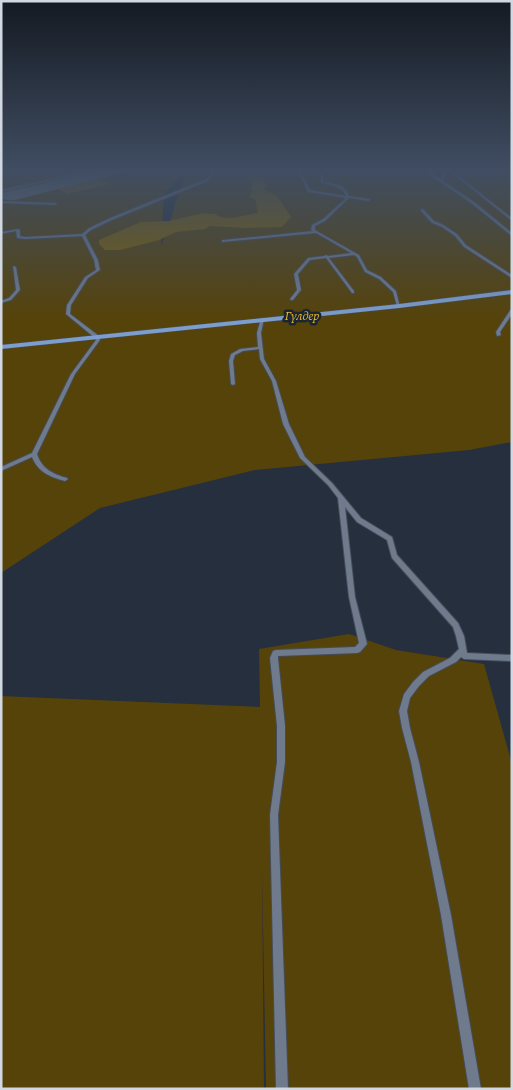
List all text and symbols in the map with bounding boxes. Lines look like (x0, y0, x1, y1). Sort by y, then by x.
park label: Гүлдер (284, 308, 319, 324)

